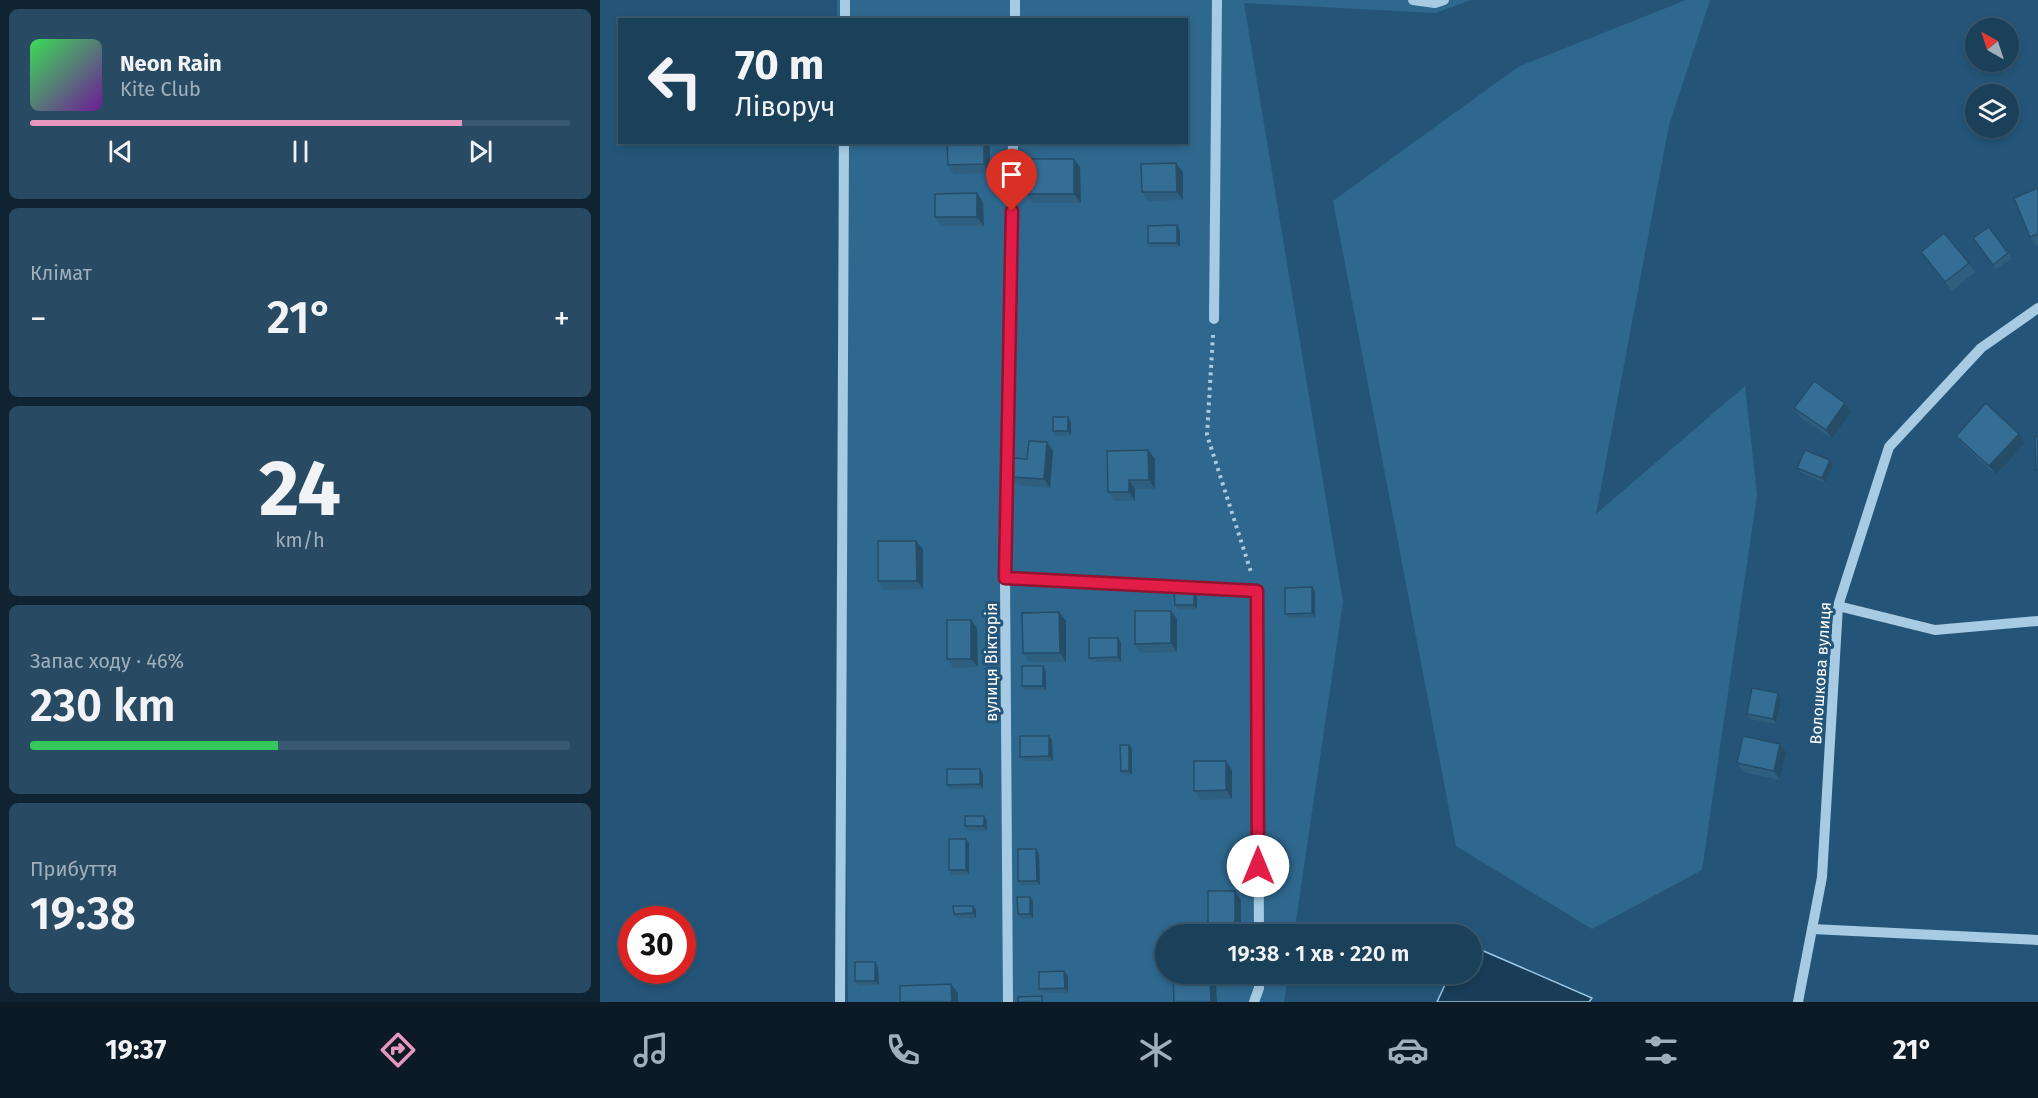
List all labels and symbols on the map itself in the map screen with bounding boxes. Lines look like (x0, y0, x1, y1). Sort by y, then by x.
north arrow (1965, 18, 2019, 72)
pin (986, 149, 1037, 211)
street label: Волошкова вулиця (1806, 601, 1835, 745)
street label: вулиця Вікторія (982, 602, 1001, 722)
position arrow (1226, 834, 1290, 898)
speed limit sign: 30 (618, 906, 696, 984)

